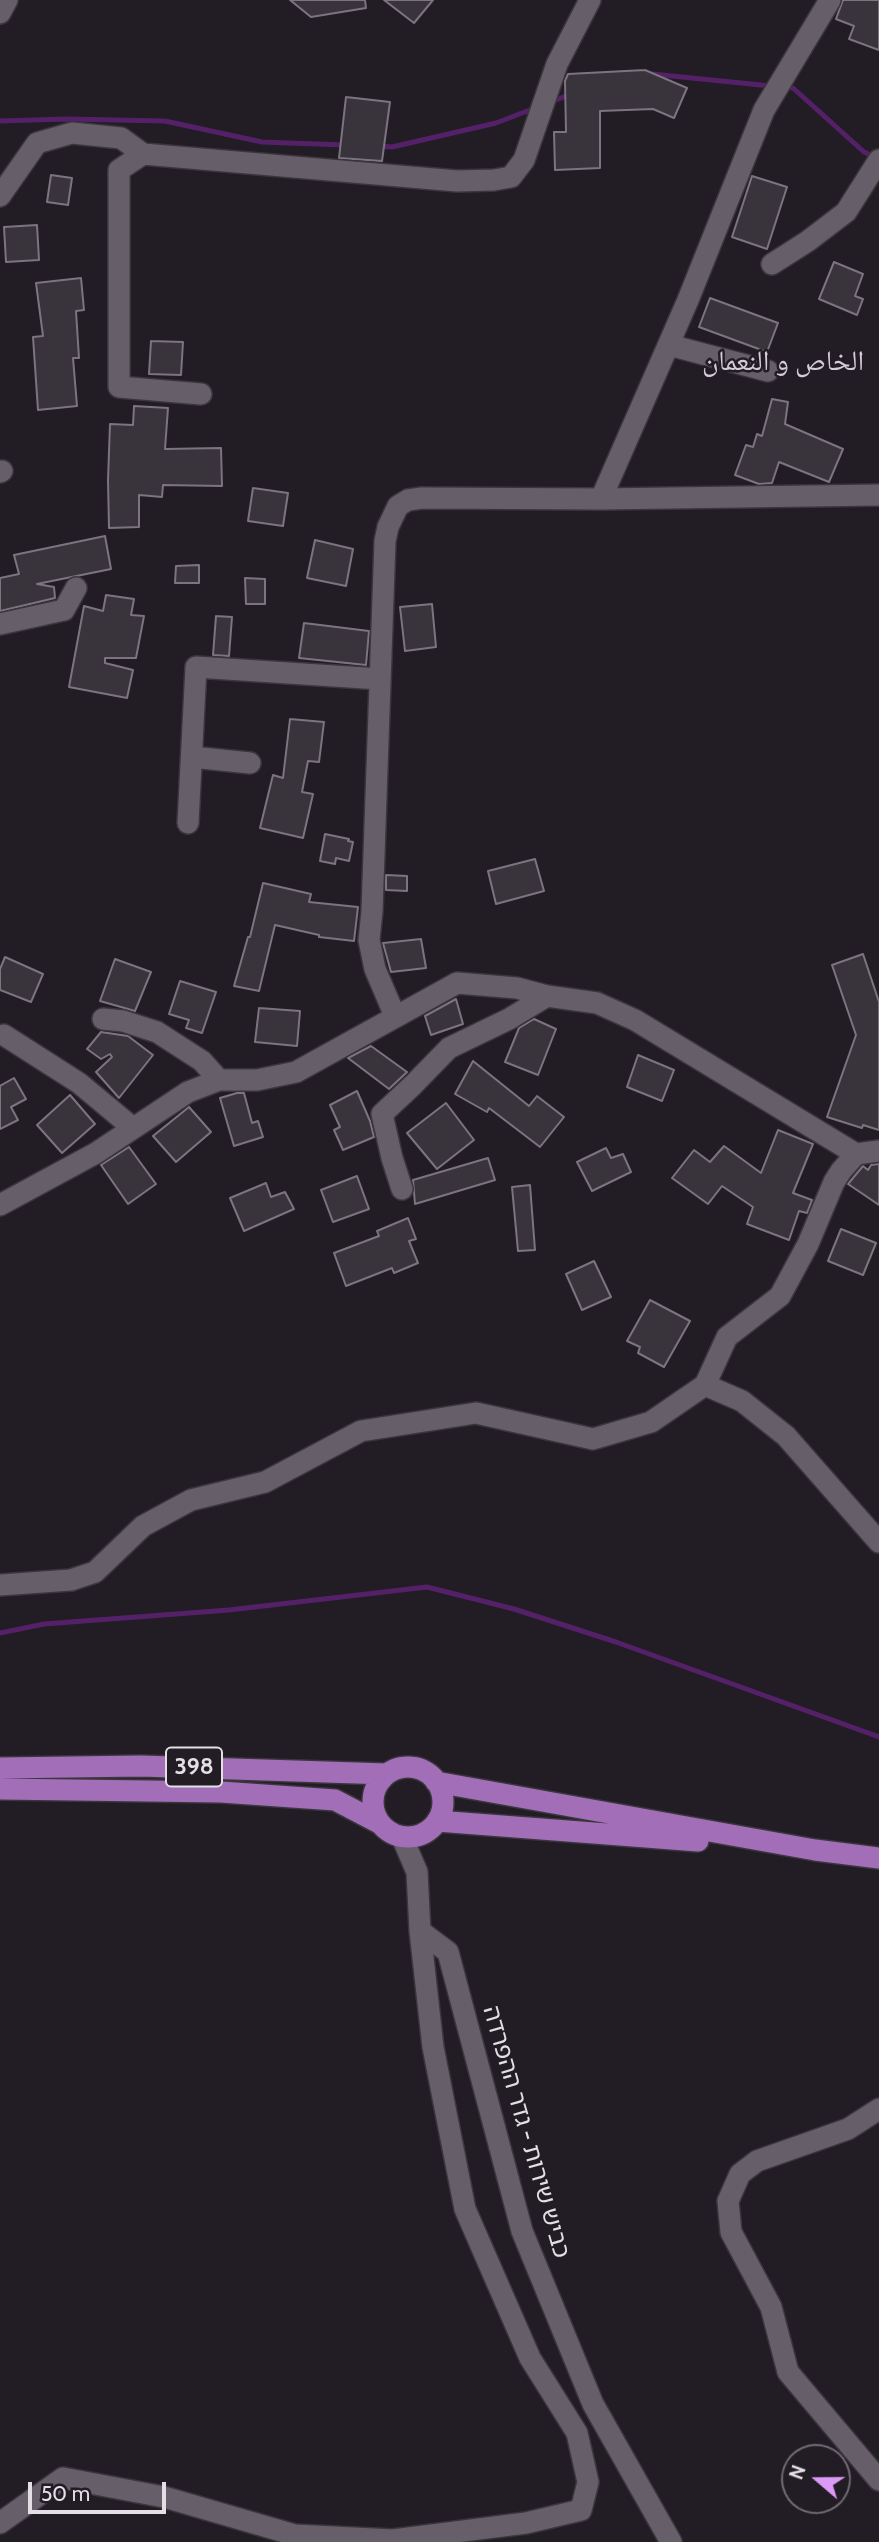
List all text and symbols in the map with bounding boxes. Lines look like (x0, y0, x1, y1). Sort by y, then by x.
district label: الخاص و النعمان (702, 345, 864, 379)
road number: 398 (166, 1748, 222, 1786)
street label: כביש שירות - גדר ההפרדה (476, 2003, 576, 2261)
north arrow (781, 2444, 851, 2514)
text: N (785, 2462, 811, 2483)
scale bar (32, 2468, 170, 2512)
text: 50 m (41, 2481, 90, 2506)

